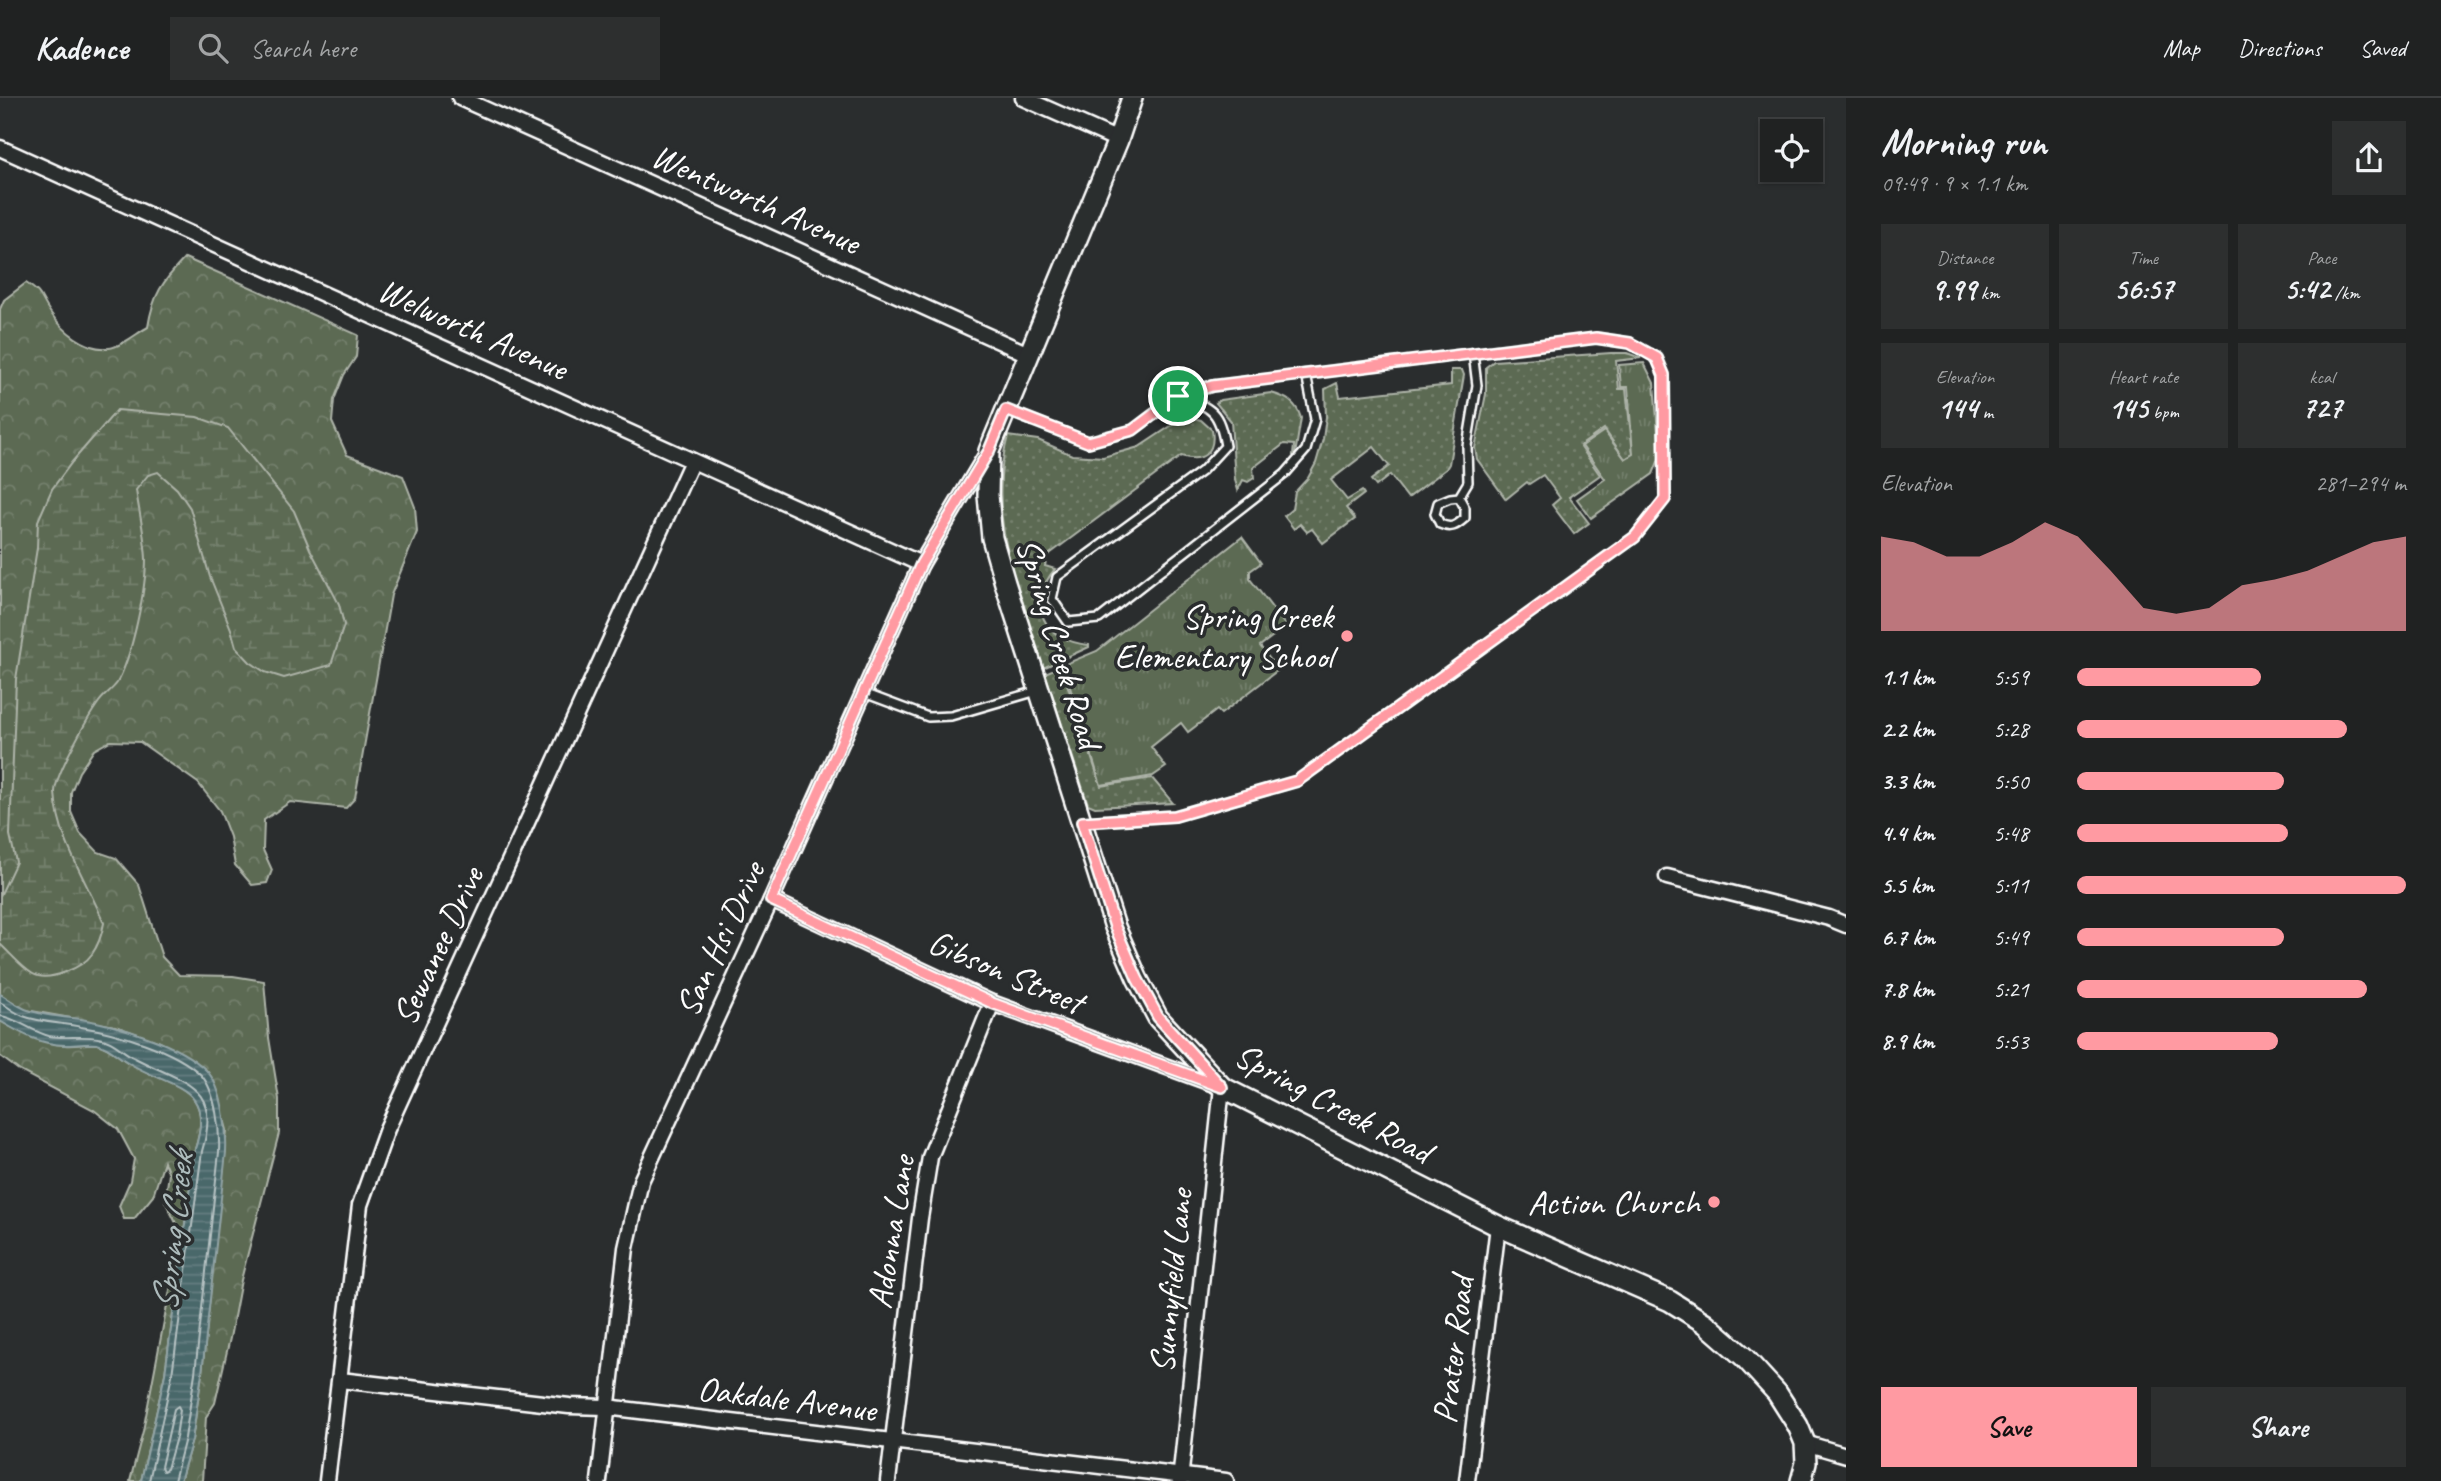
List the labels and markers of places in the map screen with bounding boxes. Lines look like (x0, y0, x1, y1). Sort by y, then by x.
pin (1148, 366, 1208, 426)
place label: Spring Creek Elementary School (1114, 594, 1339, 679)
marker: Spring Creek Elementary School (1339, 628, 1355, 644)
place label: Action Church (1528, 1180, 1702, 1225)
marker: Action Church (1706, 1194, 1722, 1210)

